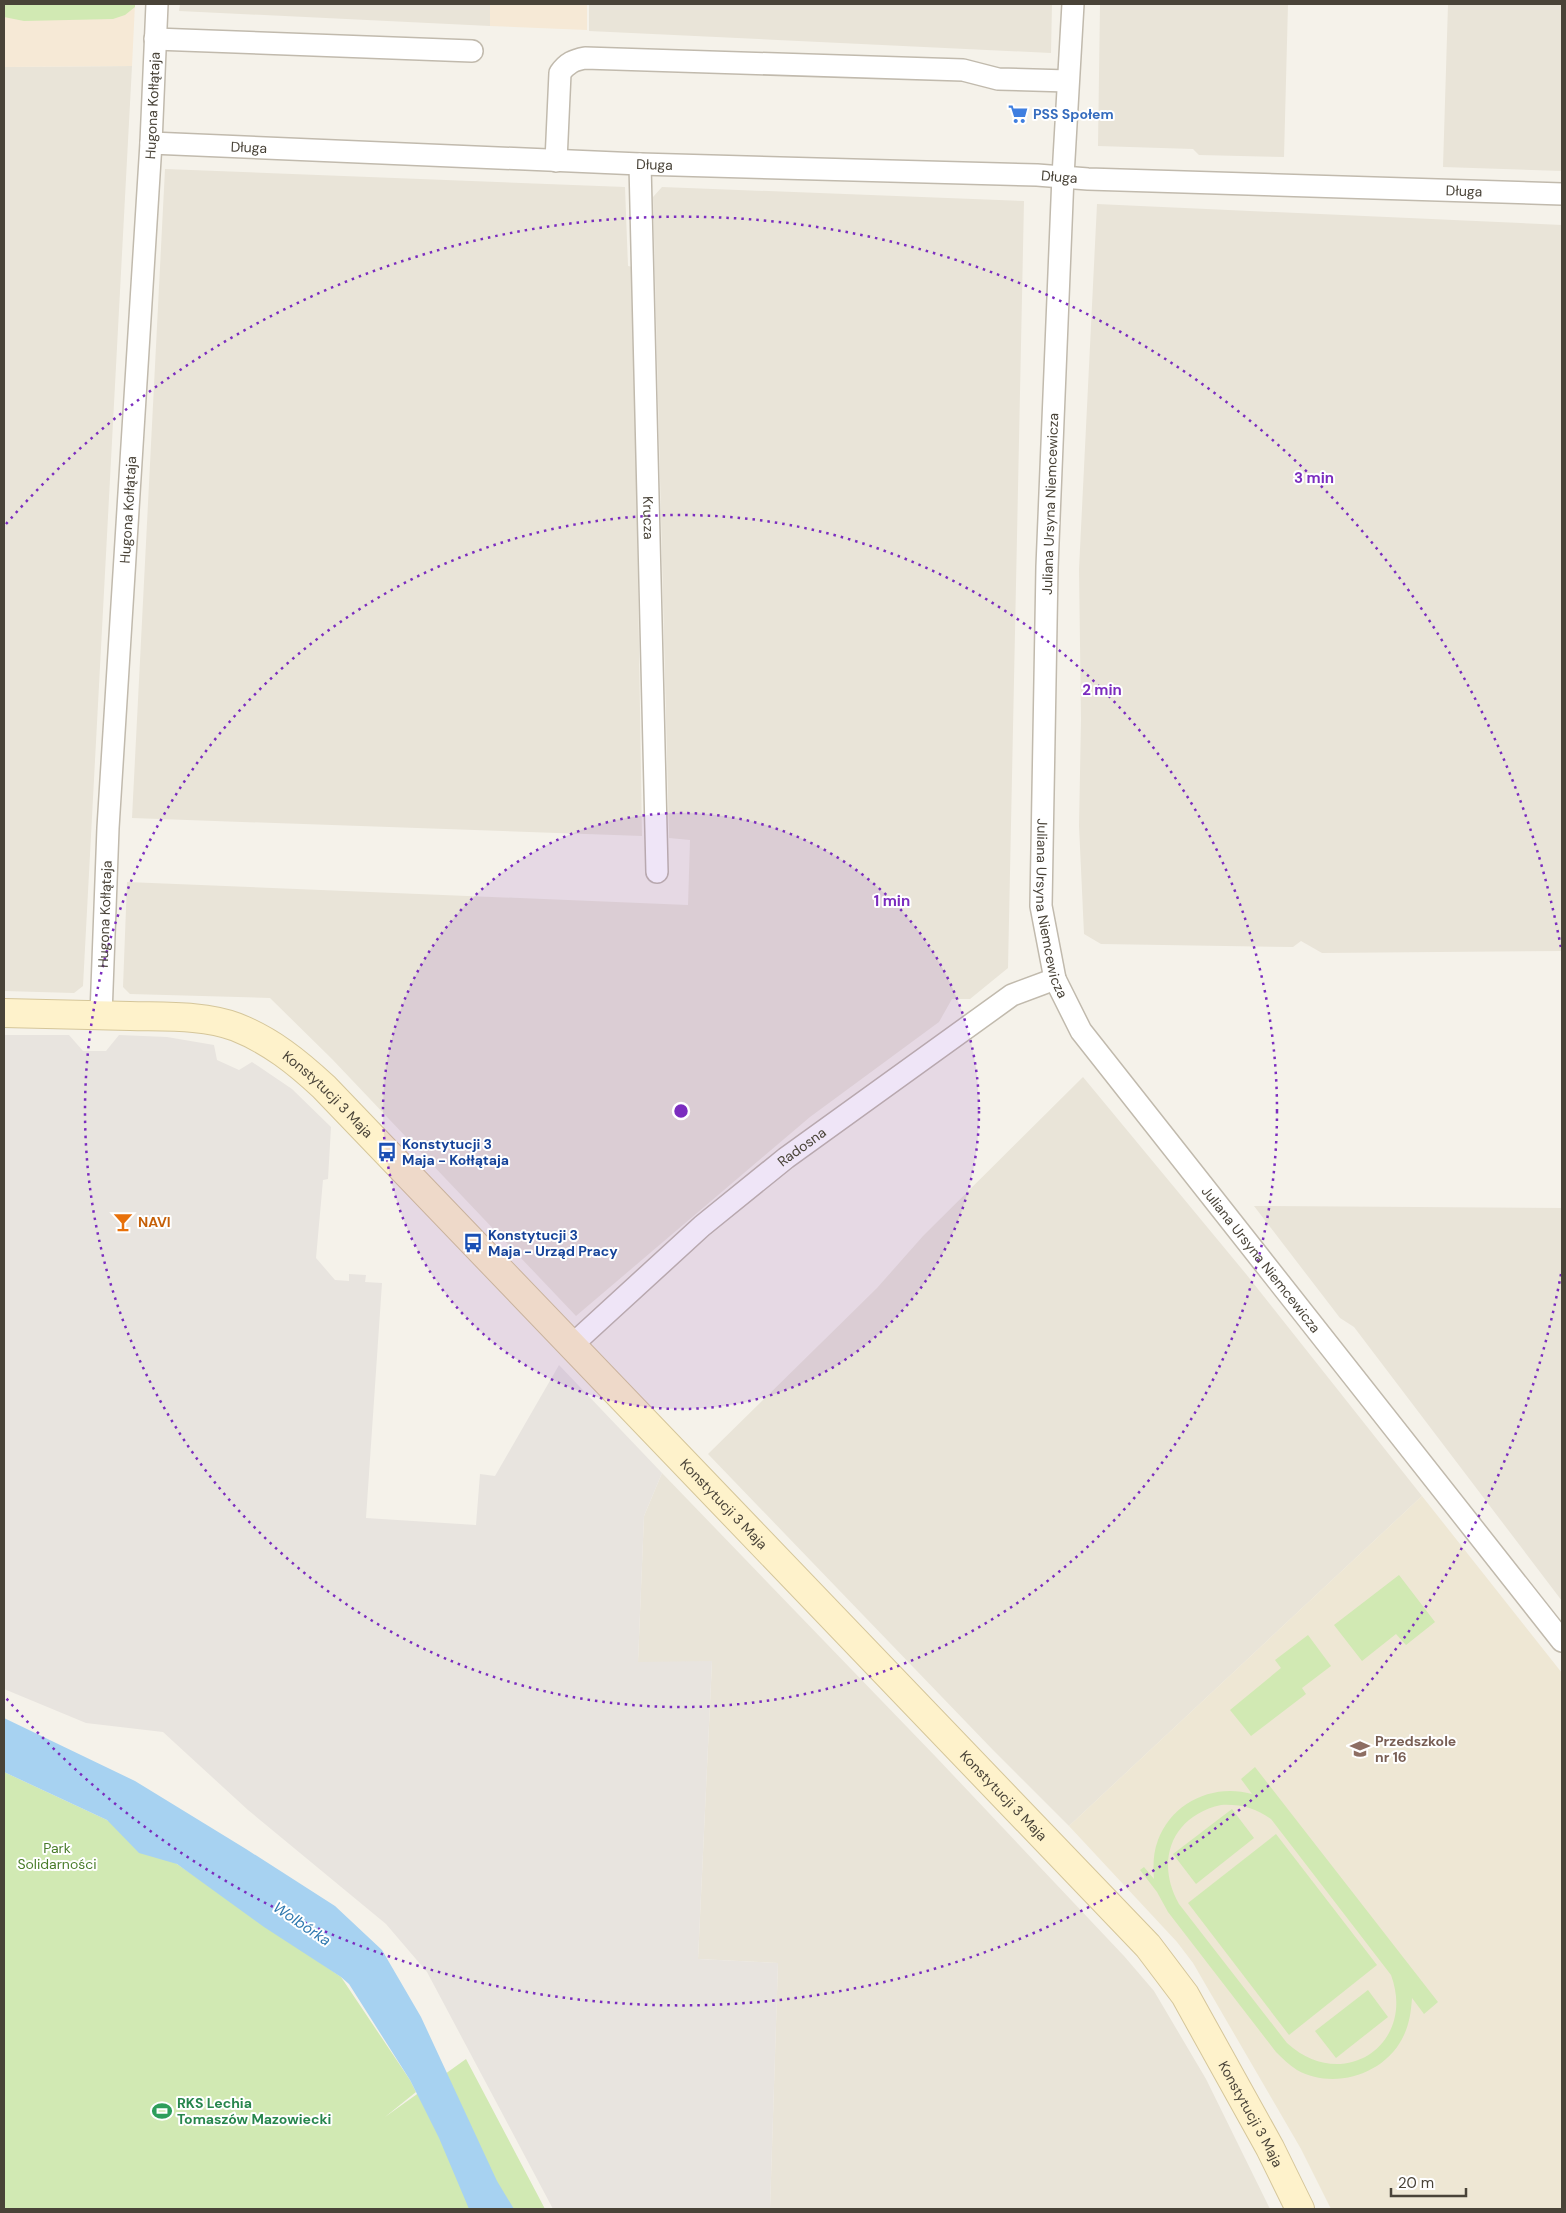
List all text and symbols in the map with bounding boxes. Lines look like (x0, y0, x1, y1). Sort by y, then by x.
street label: Hugona Kołłątaja (141, 51, 164, 160)
supermarket icon: PSS Społem (1007, 103, 1029, 125)
place label: PSS Społem (1033, 105, 1114, 123)
street label: Długa (230, 137, 268, 157)
street label: Długa (636, 155, 673, 174)
street label: Długa (1040, 166, 1078, 187)
street label: Długa (1445, 181, 1483, 200)
street label: Juliana Ursyna Niemcewicza (1038, 413, 1062, 595)
street label: Hugona Kołłątaja (116, 456, 140, 564)
text: 3 min (1294, 468, 1334, 488)
street label: Krucza (639, 496, 658, 540)
text: 2 min (1082, 680, 1122, 700)
street label: Juliana Ursyna Niemcewicza (1032, 818, 1072, 1001)
street label: Hugona Kołłątaja (94, 860, 116, 968)
text: 1 min (874, 891, 910, 911)
street label: Konstytucji 3 Maja (279, 1047, 377, 1142)
centre of rings (672, 1102, 690, 1120)
street label: Radosna (774, 1123, 829, 1170)
place label: Konstytucji 3 Maja - Kołłątaja (402, 1135, 509, 1169)
bus stop icon: Konstytucji 3 Maja - Kołłątaja (376, 1141, 398, 1163)
street label: Juliana Ursyna Niemcewicza (1198, 1182, 1325, 1337)
bar icon: NAVI (112, 1211, 134, 1233)
place label: NAVI (138, 1213, 171, 1231)
place label: Konstytucji 3 Maja - Urząd Pracy (488, 1226, 618, 1260)
bus stop icon: Konstytucji 3 Maja - Urząd Pracy (462, 1232, 484, 1254)
street label: Konstytucji 3 Maja (676, 1455, 771, 1553)
place label: Przedszkole nr 16 (1375, 1732, 1456, 1766)
school or university icon: Przedszkole nr 16 (1349, 1738, 1371, 1760)
street label: Konstytucji 3 Maja (956, 1746, 1051, 1845)
park label: Park Solidarności (17, 1839, 97, 1873)
water label: Wolbórka (269, 1897, 335, 1951)
street label: Konstytucji 3 Maja (1214, 2058, 1287, 2170)
place label: RKS Lechia Tomaszów Mazowiecki (177, 2094, 331, 2128)
sports icon: RKS Lechia Tomaszów Mazowiecki (151, 2100, 173, 2122)
scale bar (1391, 2166, 1466, 2198)
text: 20 m (1398, 2173, 1434, 2193)

